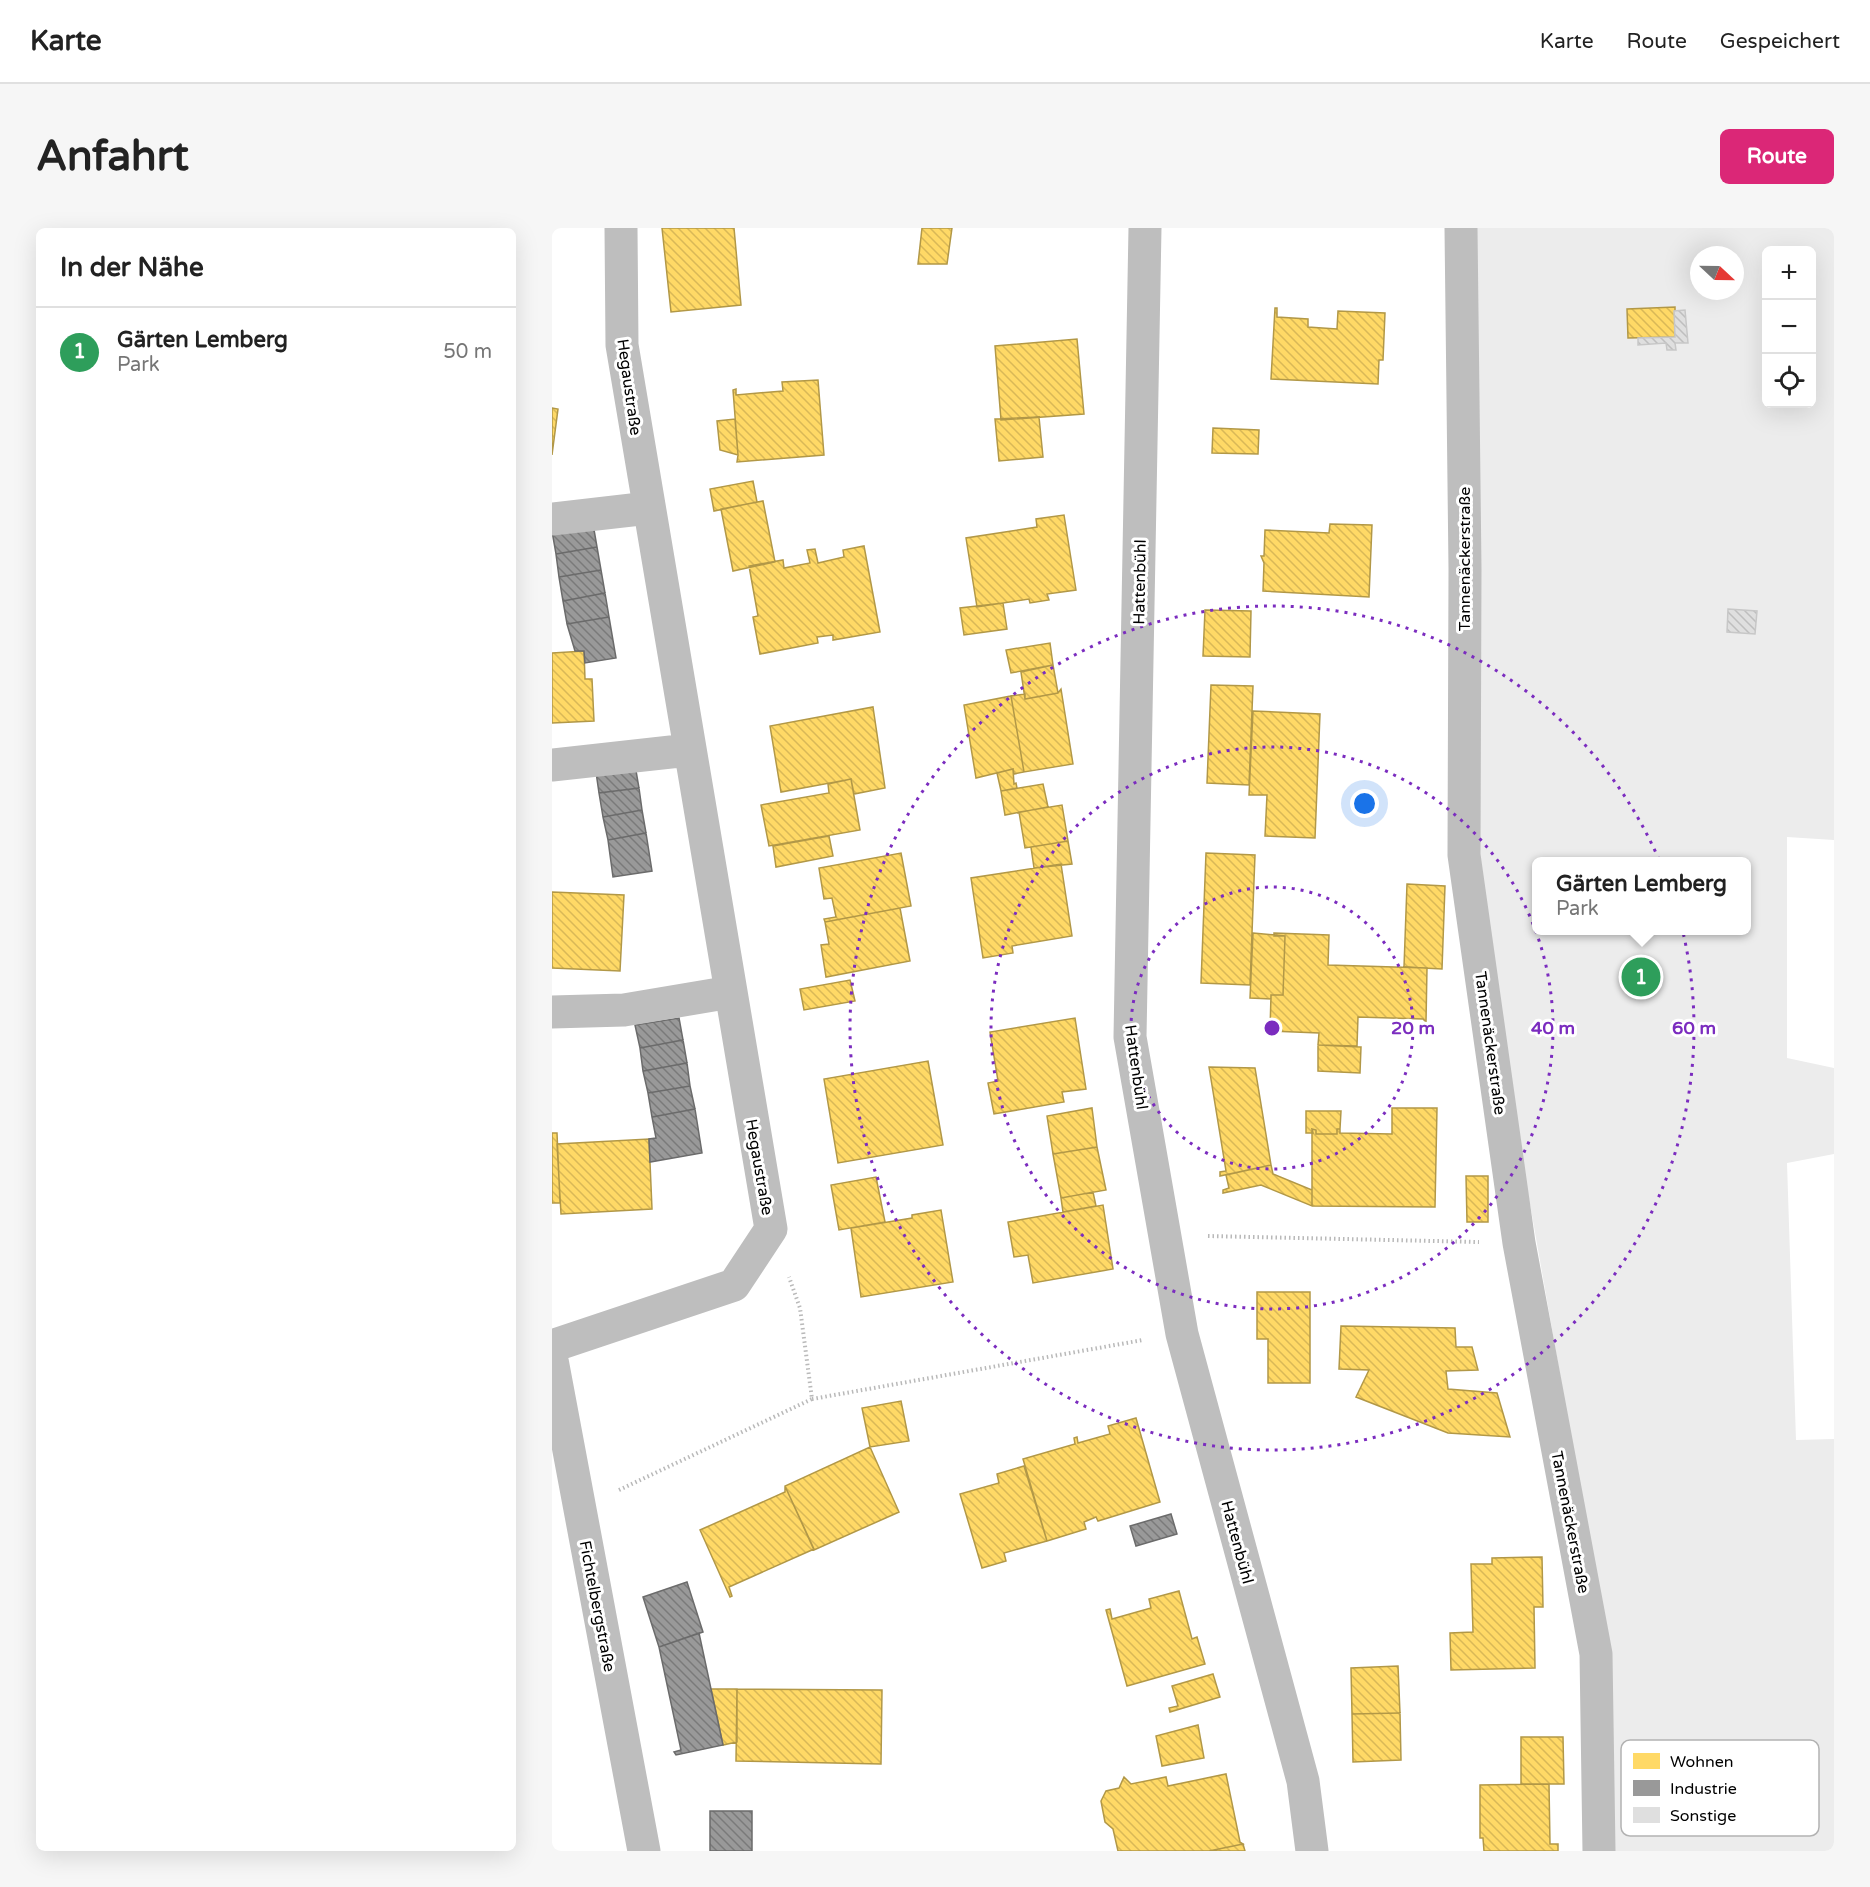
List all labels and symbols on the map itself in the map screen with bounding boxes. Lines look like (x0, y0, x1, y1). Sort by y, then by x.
north arrow (1690, 246, 1744, 300)
street label: Hegaustraße (612, 338, 646, 437)
street label: Tannenäckerstraße (1455, 487, 1475, 631)
street label: Hattenbühl (1129, 539, 1151, 625)
your location (1350, 789, 1379, 818)
pin: 1 (1622, 954, 1660, 999)
street label: Tannenäckerstraße (1470, 970, 1510, 1116)
text: 20 m (1391, 1017, 1435, 1039)
text: 40 m (1531, 1017, 1575, 1039)
text: 60 m (1672, 1017, 1716, 1039)
centre of rings (1262, 1018, 1282, 1038)
street label: Hattenbühl (1120, 1023, 1152, 1111)
street label: Hegaustraße (741, 1118, 777, 1217)
street label: Tannenäckerstraße (1546, 1449, 1594, 1595)
street label: Hattenbühl (1216, 1498, 1258, 1586)
street label: Fichtelbergstraße (574, 1539, 620, 1674)
legend (1621, 1740, 1819, 1836)
text: Wohnen (1670, 1752, 1733, 1772)
text: Industrie (1670, 1779, 1737, 1799)
text: Sonstige (1670, 1806, 1736, 1826)

